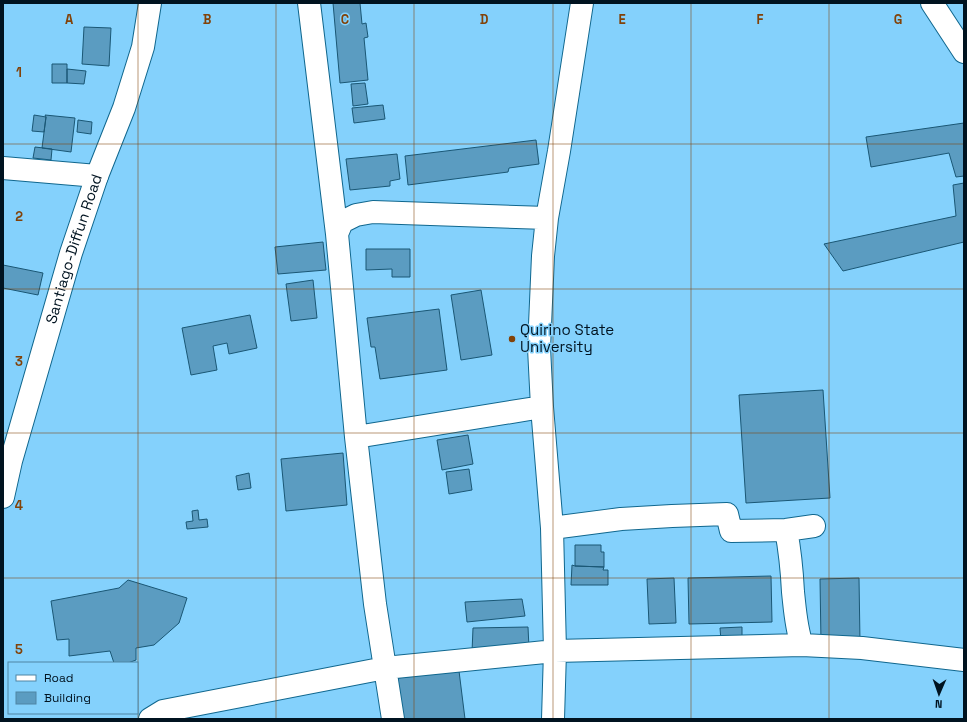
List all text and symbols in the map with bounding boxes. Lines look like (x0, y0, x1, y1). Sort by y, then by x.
text: A (65, 11, 74, 28)
text: B (203, 11, 212, 28)
text: C (341, 11, 349, 28)
text: D (480, 11, 489, 28)
text: E (618, 11, 626, 28)
text: F (757, 11, 764, 28)
text: G (894, 11, 902, 28)
text: 1 (16, 64, 22, 81)
street label: Santiago-Diffun Road (41, 172, 106, 326)
text: 2 (15, 208, 23, 225)
place label: Quirino State University (520, 320, 614, 356)
marker: Quirino State University (507, 334, 517, 344)
text: 3 (15, 353, 23, 370)
text: 4 (15, 497, 23, 514)
text: 5 (15, 641, 23, 658)
legend (8, 662, 138, 714)
text: Road (44, 670, 73, 686)
north arrow (919, 674, 959, 714)
text: Building (44, 690, 91, 706)
text: N (935, 697, 943, 711)

